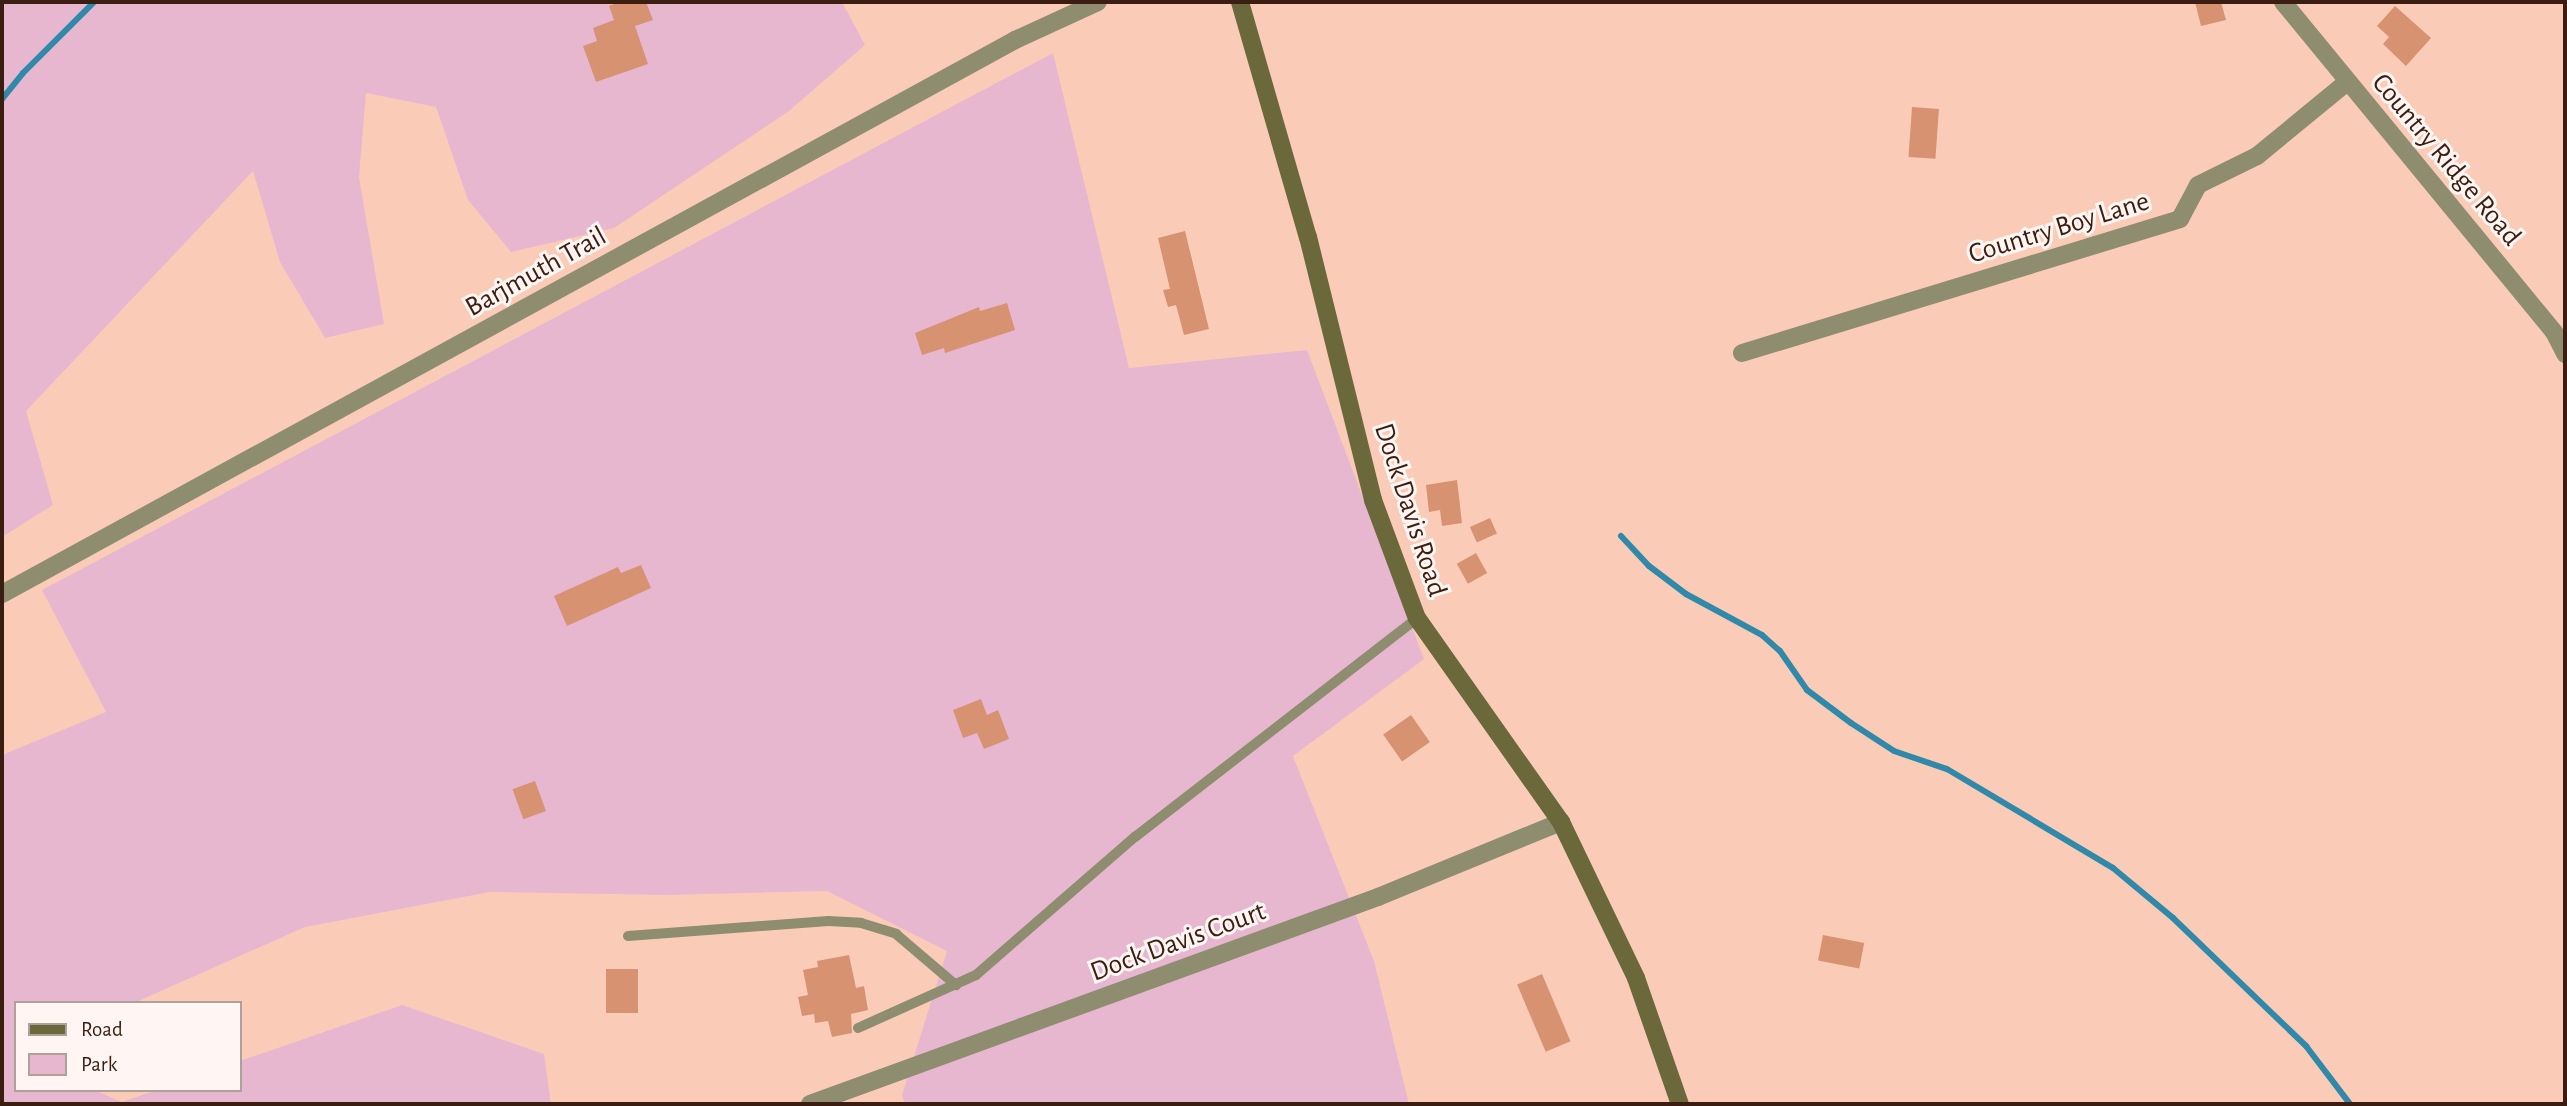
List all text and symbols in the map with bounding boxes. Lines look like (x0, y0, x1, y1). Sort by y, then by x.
street label: Country Ridge Road (2364, 67, 2528, 253)
street label: Country Boy Lane (1964, 185, 2154, 271)
street label: Barjmuth Trail (460, 219, 612, 325)
street label: Dock Davis Road (1366, 419, 1454, 601)
street label: Dock Davis Court (1086, 895, 1270, 989)
legend (14, 1001, 242, 1092)
text: Road (81, 1019, 123, 1040)
text: Park (81, 1054, 117, 1075)

